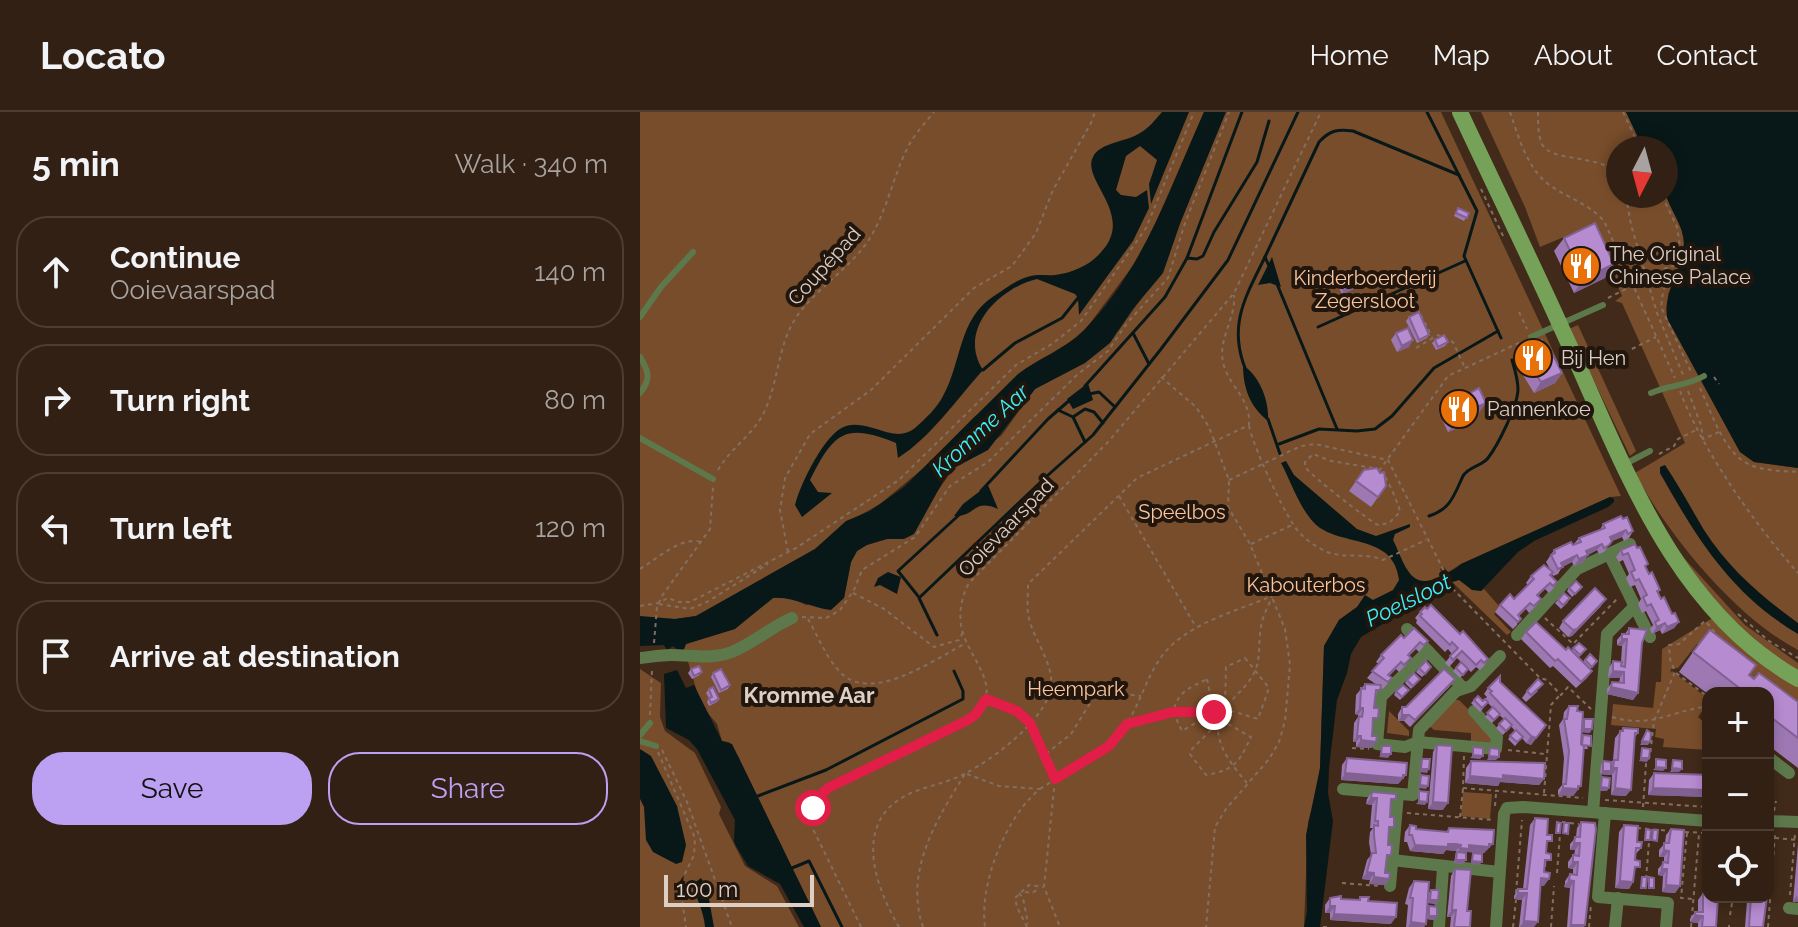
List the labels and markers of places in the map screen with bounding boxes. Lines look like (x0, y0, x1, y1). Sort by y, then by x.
place label: The Original Chinese Palace (1609, 242, 1751, 289)
restaurant icon: The Original Chinese Palace (1560, 245, 1602, 287)
restaurant icon: Bij Hen (1512, 337, 1554, 379)
place label: Bij Hen (1561, 346, 1626, 370)
restaurant icon: Pannenkoe (1438, 388, 1480, 430)
place label: Pannenkoe (1487, 397, 1591, 421)

